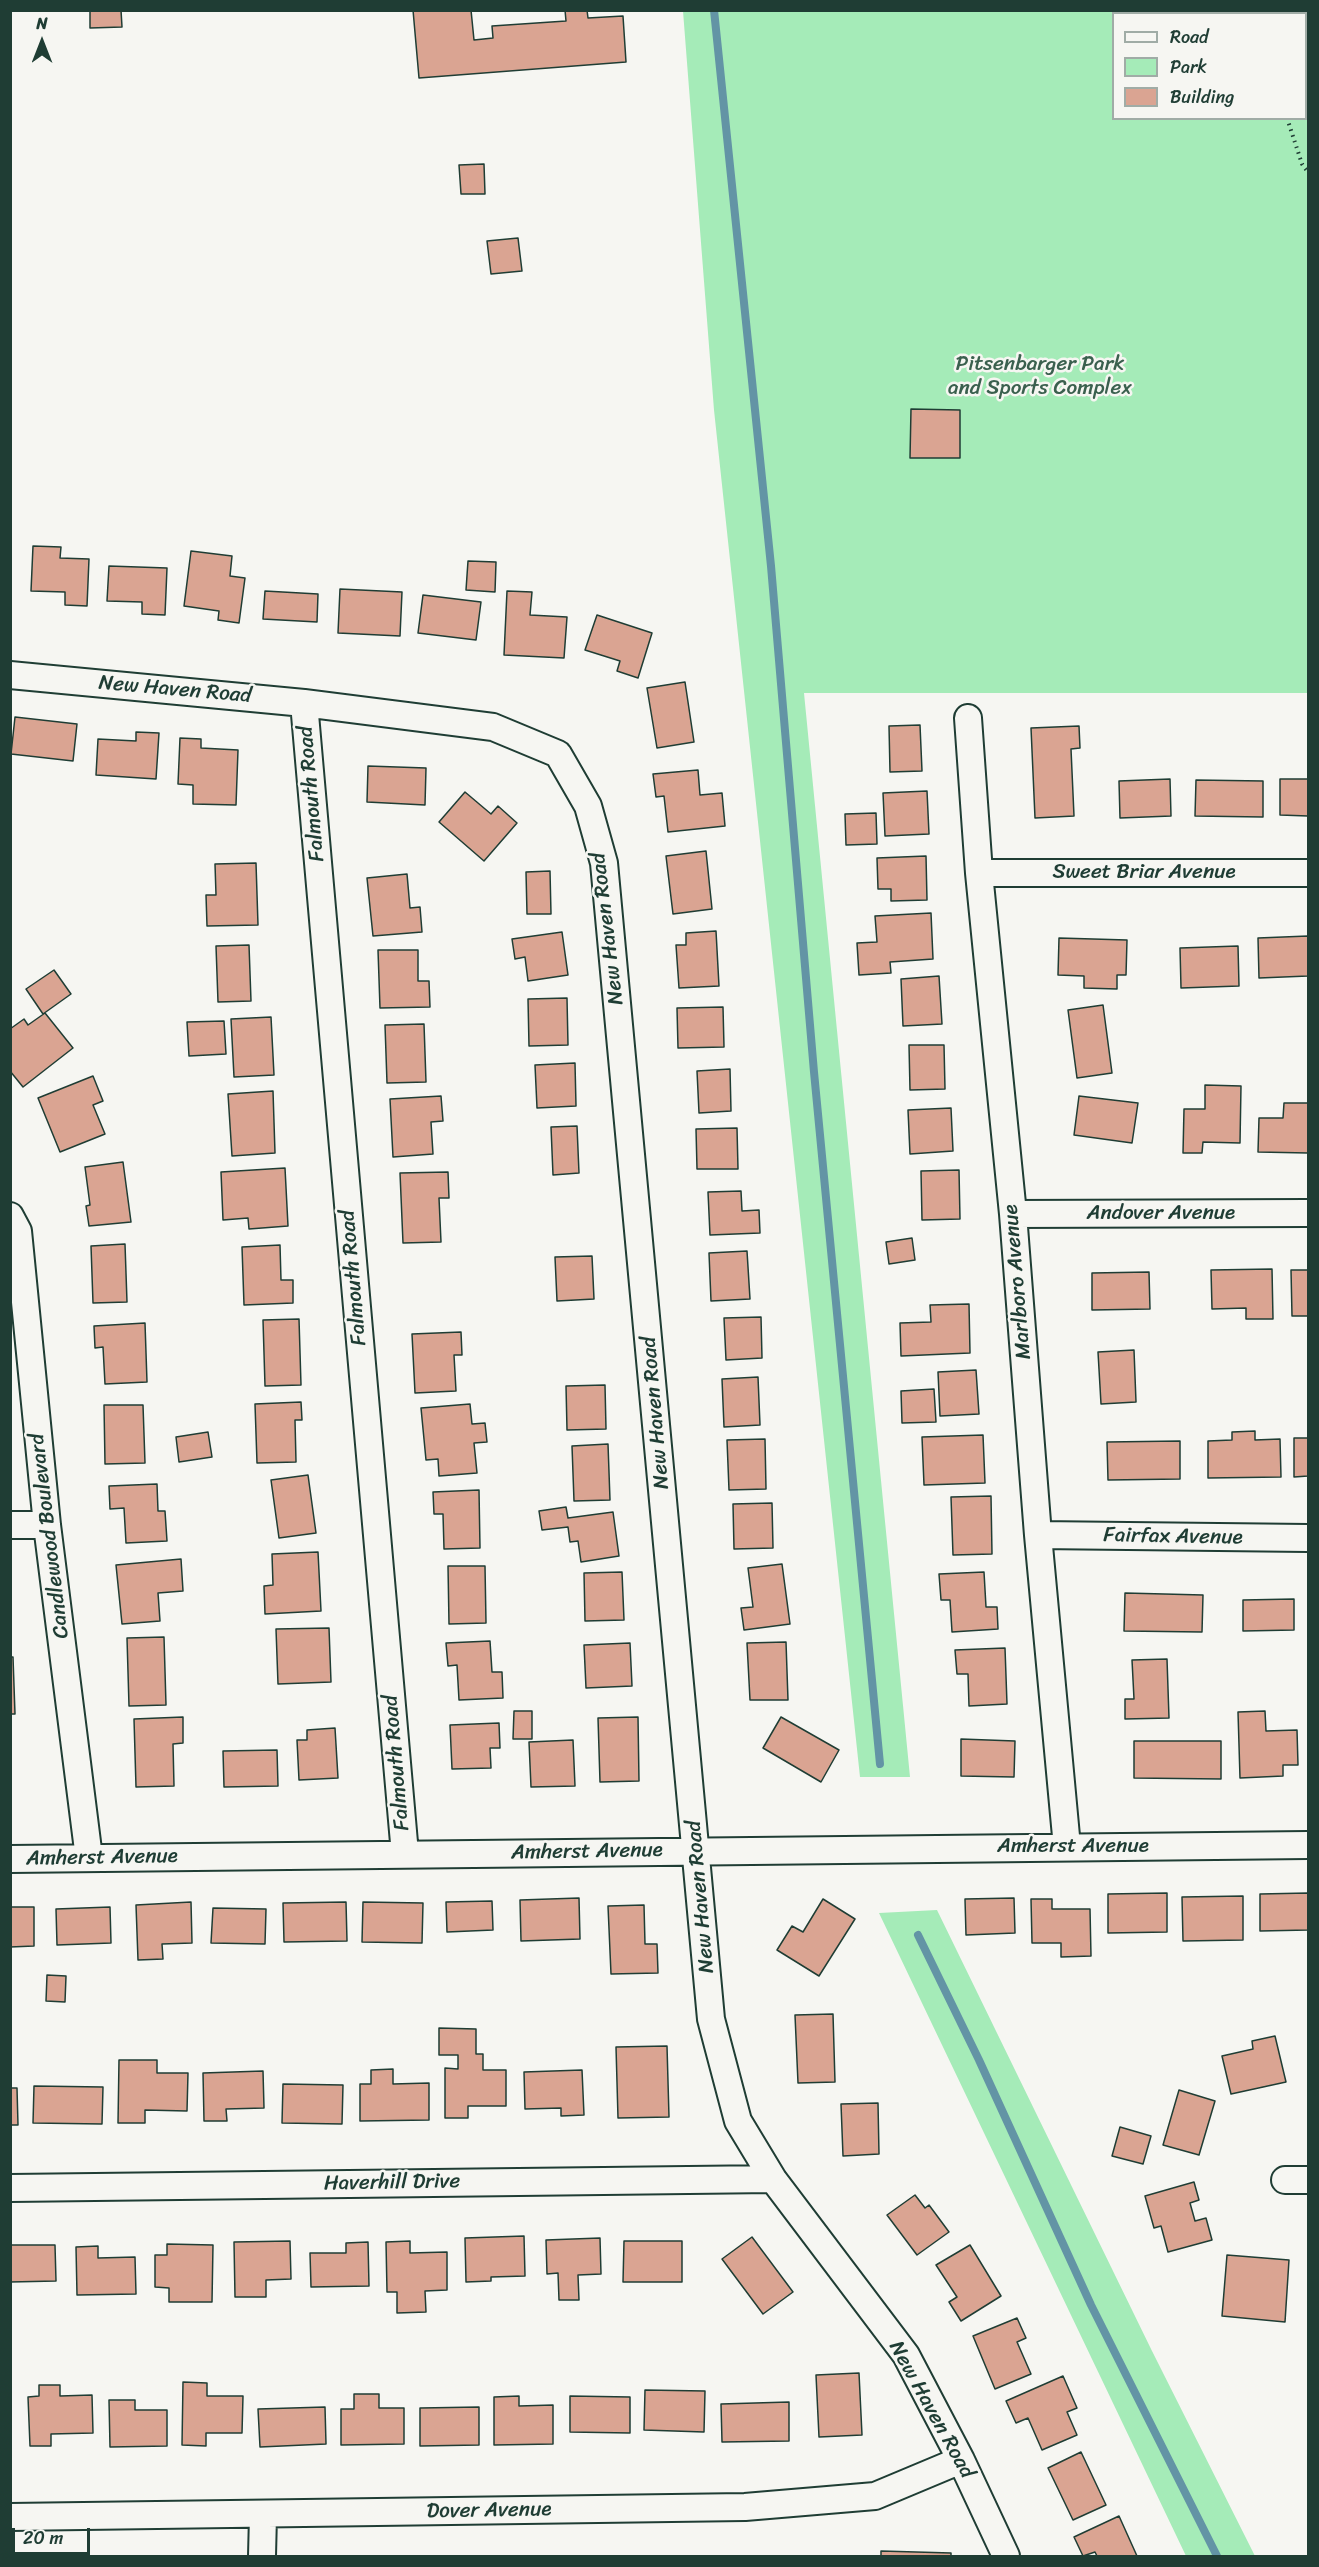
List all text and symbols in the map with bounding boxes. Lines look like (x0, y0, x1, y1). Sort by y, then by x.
text: N (36, 9, 48, 38)
north arrow (12, 12, 72, 72)
legend (1112, 12, 1307, 120)
text: Road (1170, 21, 1209, 53)
text: Park (1170, 51, 1207, 83)
text: Building (1170, 81, 1234, 113)
park label: Pitsenbarger Park and Sports Complex (948, 352, 1132, 402)
street label: New Haven Road (98, 671, 252, 709)
street label: Falmouth Road (294, 725, 330, 863)
street label: New Haven Road (586, 851, 630, 1007)
street label: Sweet Briar Avenue (1052, 860, 1236, 886)
street label: Andover Avenue (1087, 1201, 1235, 1227)
street label: Marlboro Avenue (999, 1203, 1037, 1361)
street label: Falmouth Road (336, 1209, 372, 1347)
street label: New Haven Road (637, 1336, 675, 1490)
street label: Candlewood Boulevard (25, 1432, 75, 1640)
street label: Fairfax Avenue (1103, 1523, 1243, 1551)
street label: Falmouth Road (379, 1694, 415, 1832)
street label: New Haven Road (682, 1820, 720, 1974)
street label: Amherst Avenue (997, 1834, 1149, 1860)
street label: Amherst Avenue (511, 1838, 663, 1866)
street label: Amherst Avenue (26, 1844, 178, 1872)
street label: Haverhill Drive (324, 2169, 460, 2197)
street label: New Haven Road (883, 2337, 979, 2483)
street label: Dover Avenue (426, 2497, 552, 2525)
scale bar (15, 2516, 93, 2554)
text: 20 m (23, 2522, 63, 2554)

